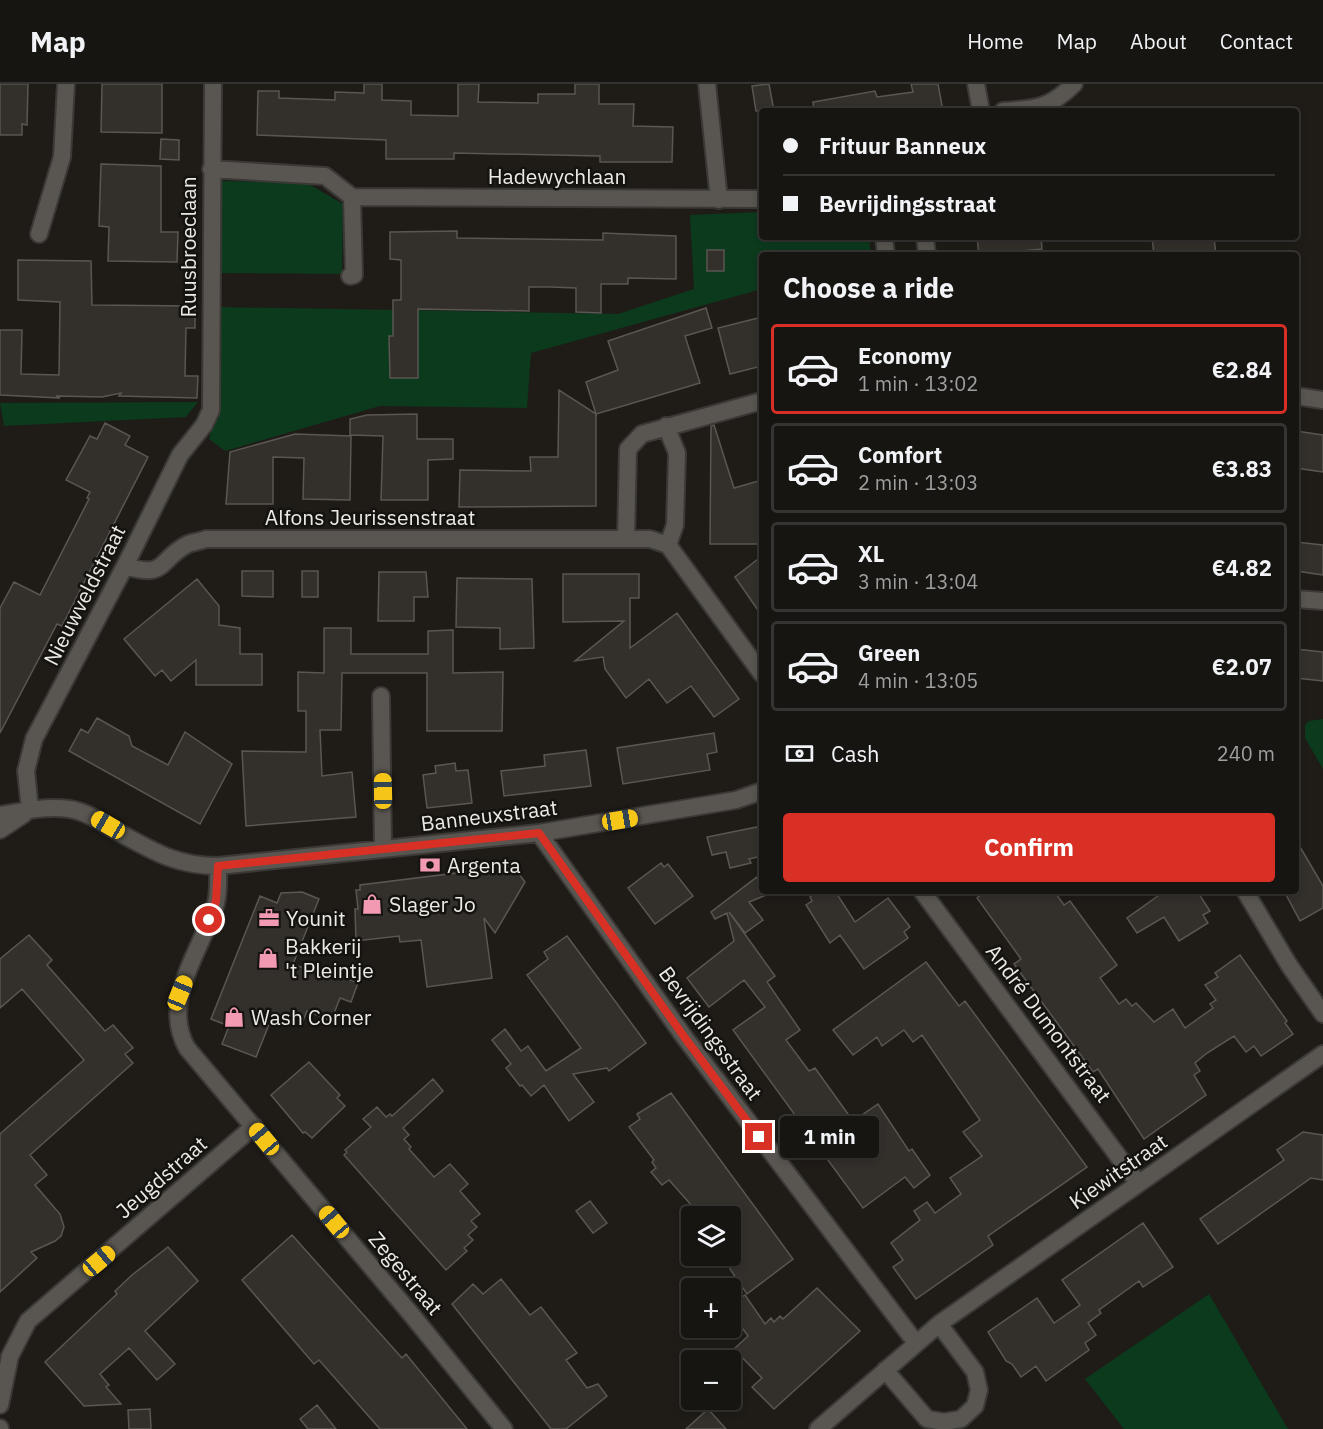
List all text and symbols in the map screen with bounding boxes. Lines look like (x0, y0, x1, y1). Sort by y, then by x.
text: Map (30, 23, 86, 60)
text: Home (967, 27, 1024, 55)
text: Map (1057, 27, 1097, 55)
text: About (1130, 27, 1187, 55)
text: Contact (1220, 27, 1293, 55)
text: Frituur Banneux (819, 131, 986, 160)
street label: Hadewychlaan (488, 162, 626, 190)
street label: Ruusbroeclaan (174, 176, 202, 318)
text: Bevrijdingsstraat (819, 189, 996, 218)
text: Choose a ride (783, 270, 954, 305)
text: Economy (858, 341, 952, 370)
icon: car (786, 342, 840, 396)
text: €2.84 (1212, 355, 1272, 384)
text: 1 min · 13:02 (858, 370, 978, 397)
text: Comfort (858, 440, 942, 469)
icon: car (786, 441, 840, 495)
text: €3.83 (1212, 454, 1272, 483)
text: 2 min · 13:03 (858, 469, 978, 496)
street label: Alfons Jeurissenstraat (265, 503, 475, 531)
street label: Nieuwveldstraat (37, 520, 131, 670)
text: XL (858, 539, 884, 568)
icon: car (786, 540, 840, 594)
text: €4.82 (1212, 553, 1272, 582)
text: 3 min · 13:04 (858, 568, 978, 595)
text: Green (858, 638, 920, 667)
icon: car (786, 639, 840, 693)
text: €2.07 (1212, 652, 1272, 681)
text: 4 min · 13:05 (858, 667, 978, 694)
icon: cash (783, 737, 816, 770)
text: Cash (831, 739, 880, 768)
text: 240 m (1217, 740, 1275, 767)
car (374, 773, 392, 809)
street label: Banneuxstraat (419, 793, 559, 837)
car (88, 808, 128, 842)
car (601, 808, 639, 832)
button: Confirm (783, 813, 1275, 882)
place label: Argenta (447, 851, 521, 879)
bank icon: Argenta (418, 853, 442, 877)
place label: Slager Jo (389, 890, 476, 918)
shop icon: Slager Jo (360, 892, 384, 916)
place label: Younit (286, 904, 346, 932)
route start (195, 906, 222, 933)
office icon: Younit (257, 906, 281, 930)
place label: Bakkerij 't Pleintje (285, 932, 374, 984)
street label: André Dumontstraat (980, 938, 1118, 1108)
shop icon: Bakkerij 't Pleintje (256, 946, 280, 970)
street label: Bevrijdingsstraat (653, 960, 769, 1106)
car (165, 973, 195, 1013)
place label: Wash Corner (251, 1003, 372, 1031)
shop icon: Wash Corner (222, 1005, 246, 1029)
callout: 1 min (780, 1116, 879, 1158)
car (246, 1119, 282, 1159)
route end (745, 1123, 772, 1150)
text: 1 min (803, 1123, 856, 1150)
street label: Kiewitstraat (1063, 1127, 1173, 1215)
street label: Jeugdstraat (109, 1130, 213, 1224)
car (316, 1202, 352, 1242)
map controls (681, 1206, 741, 1410)
button: layers (681, 1206, 741, 1266)
street label: Zegestraat (363, 1225, 449, 1321)
car (79, 1243, 119, 1279)
button: + (681, 1278, 741, 1338)
button: − (681, 1350, 741, 1410)

